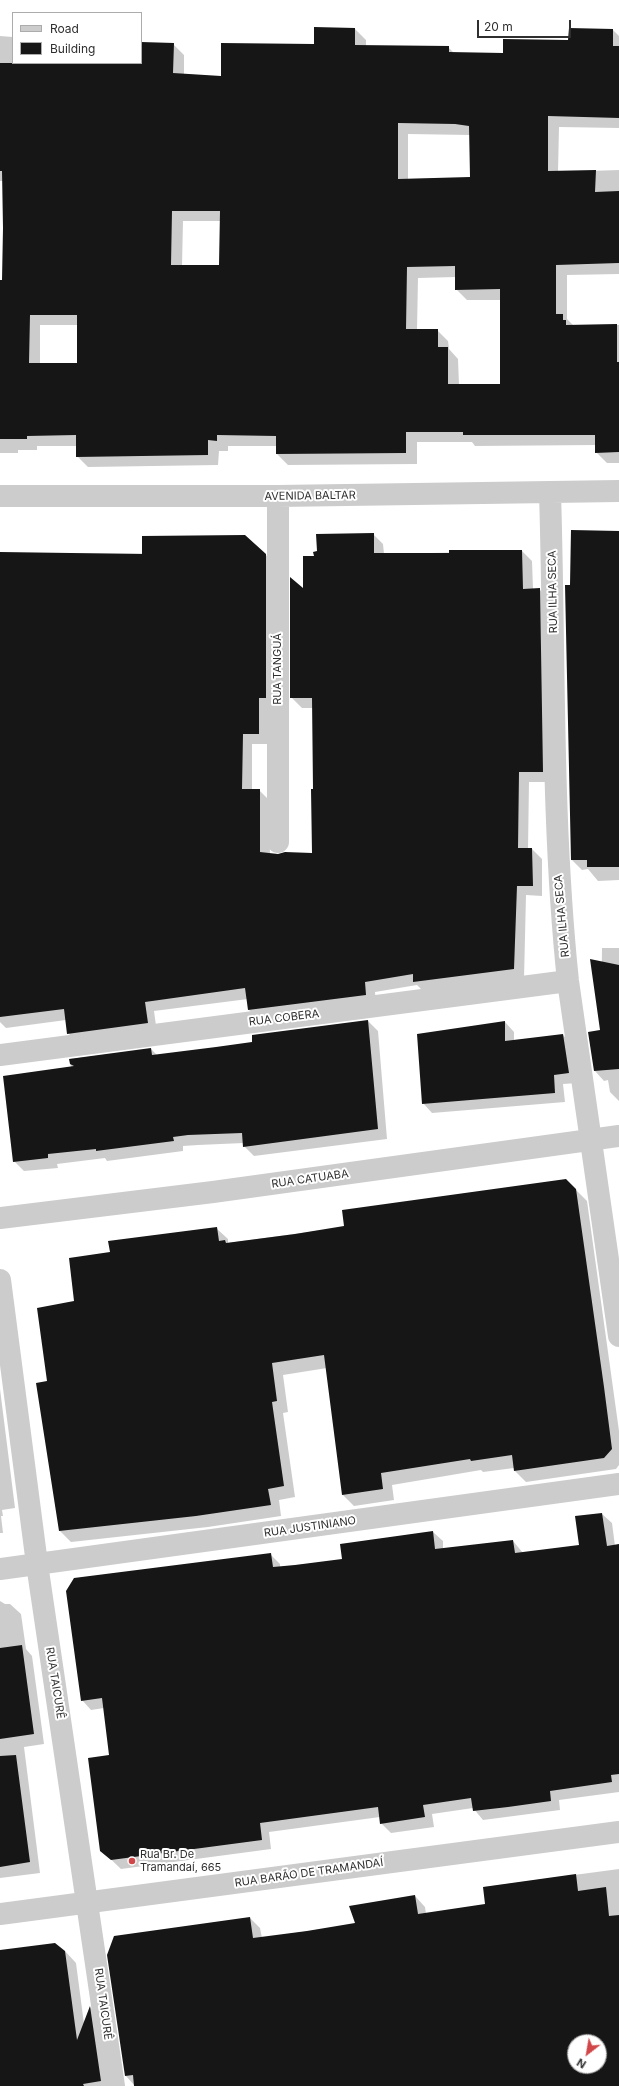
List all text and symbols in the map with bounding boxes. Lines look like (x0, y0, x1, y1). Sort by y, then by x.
legend (12, 12, 142, 64)
scale bar (479, 12, 573, 38)
text: 20 m (484, 19, 513, 34)
text: Road (50, 21, 79, 36)
text: Building (50, 41, 95, 56)
street label: AVENIDA BALTAR (264, 489, 356, 503)
street label: RUA ILHA SECA (546, 550, 560, 634)
street label: RUA TANGUÁ (271, 633, 285, 705)
street label: RUA ILHA SECA (552, 874, 572, 958)
street label: RUA COBERA (248, 1007, 320, 1029)
street label: RUA CATUABA (271, 1167, 349, 1191)
street label: RUA JUSTINIANO (263, 1514, 357, 1540)
street label: RUA TAICURÊ (43, 1646, 67, 1720)
place label: Rua Br. De Tramandaí, 665 (140, 1848, 221, 1874)
marker: Rua Br. De Tramandaí, 665 (127, 1856, 137, 1866)
street label: RUA BARÃO DE TRAMANDAÍ (234, 1856, 384, 1890)
street label: RUA TAICURÊ (91, 1967, 115, 2041)
north arrow (567, 2034, 607, 2074)
text: N (574, 2055, 589, 2072)

